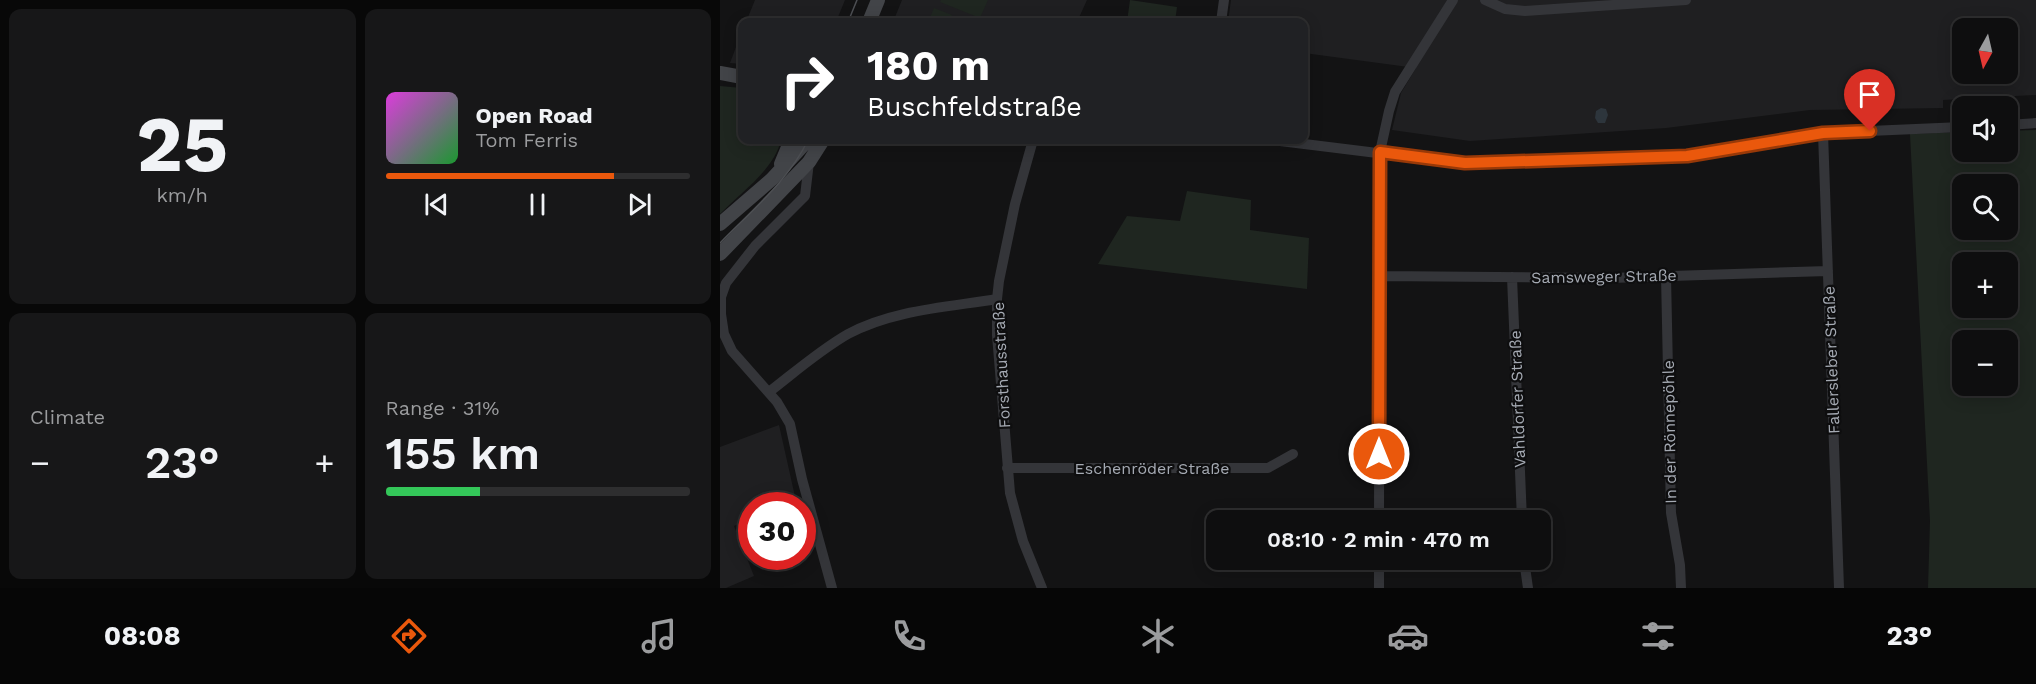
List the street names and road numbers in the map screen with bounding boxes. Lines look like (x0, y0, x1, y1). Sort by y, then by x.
street label: Samsweger Straße (1531, 266, 1677, 287)
street label: Fallersleber Straße (1819, 286, 1844, 434)
street label: Forsthausstraße (989, 301, 1014, 429)
street label: Vahldorfer Straße (1506, 330, 1529, 468)
street label: In der Rönnepöhle (1659, 360, 1680, 504)
street label: Eschenröder Straße (1075, 459, 1229, 478)

